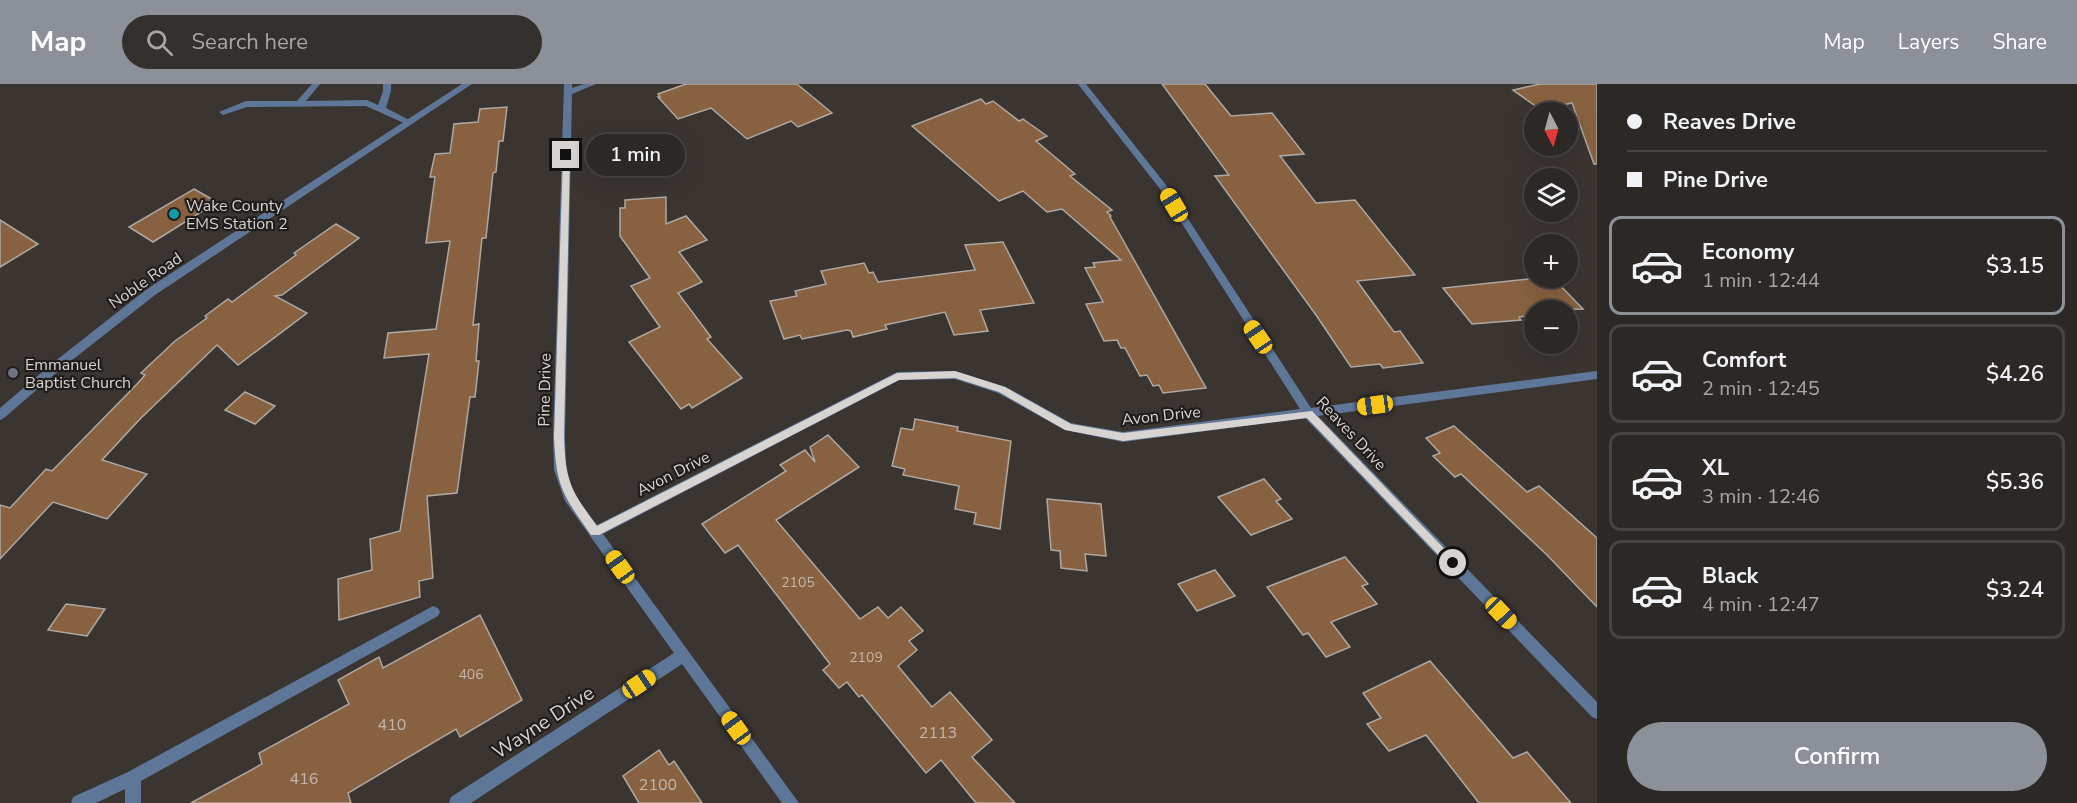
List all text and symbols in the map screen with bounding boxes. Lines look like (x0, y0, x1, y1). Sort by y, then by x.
search box (122, 15, 542, 69)
text: Map (30, 23, 86, 61)
icon: search (143, 26, 176, 59)
text: Search here (191, 27, 308, 57)
text: Map (1823, 28, 1865, 56)
text: Layers (1898, 28, 1959, 56)
text: Share (1992, 28, 2047, 56)
north arrow (1524, 102, 1578, 156)
map controls (1524, 102, 1578, 354)
text: Reaves Drive (1663, 107, 1796, 137)
callout: 1 min (587, 134, 686, 176)
route end (552, 141, 579, 168)
text: 1 min (610, 141, 661, 168)
text: Pine Drive (1663, 165, 1768, 195)
button: layers (1524, 168, 1578, 222)
car (1157, 185, 1191, 225)
place label: Wake County EMS Station 2 (186, 195, 288, 235)
marker: Wake County EMS Station 2 (167, 207, 181, 221)
button: + (1524, 234, 1578, 288)
text: Economy (1702, 237, 1794, 267)
icon: car (1630, 239, 1684, 293)
street label: Noble Road (105, 248, 187, 314)
text: $3.15 (1986, 251, 2044, 281)
text: 1 min · 12:44 (1702, 267, 1820, 294)
button: − (1524, 300, 1578, 354)
car (1240, 317, 1276, 357)
text: Comfort (1702, 345, 1786, 375)
icon: car (1630, 347, 1684, 401)
street label: Pine Drive (533, 353, 557, 427)
place label: Emmanuel Baptist Church (25, 354, 131, 394)
text: $4.26 (1986, 359, 2044, 389)
marker: Emmanuel Baptist Church (6, 366, 20, 380)
text: 2 min · 12:45 (1702, 375, 1820, 402)
street label: Reaves Drive (1311, 392, 1391, 475)
car (1356, 394, 1394, 416)
street label: Avon Drive (1120, 401, 1202, 431)
street label: Avon Drive (633, 446, 714, 502)
text: XL (1702, 453, 1729, 483)
icon: car (1630, 455, 1684, 509)
text: $5.36 (1986, 467, 2044, 497)
text: 3 min · 12:46 (1702, 483, 1820, 510)
car (602, 547, 638, 587)
route start (1439, 549, 1466, 576)
text: Black (1702, 561, 1758, 591)
icon: car (1630, 563, 1684, 617)
house number: 2105 (781, 573, 815, 592)
text: $3.24 (1986, 575, 2044, 605)
text: 4 min · 12:47 (1702, 591, 1820, 618)
car (1482, 594, 1520, 632)
house number: 2109 (849, 648, 883, 667)
house number: 406 (458, 665, 484, 684)
car (619, 666, 659, 702)
street label: Wayne Drive (487, 679, 599, 765)
car (718, 708, 754, 748)
house number: 410 (378, 714, 406, 736)
house number: 2113 (919, 722, 957, 744)
button: Confirm (1627, 722, 2047, 791)
house number: 416 (290, 768, 318, 790)
house number: 2100 (639, 774, 677, 796)

